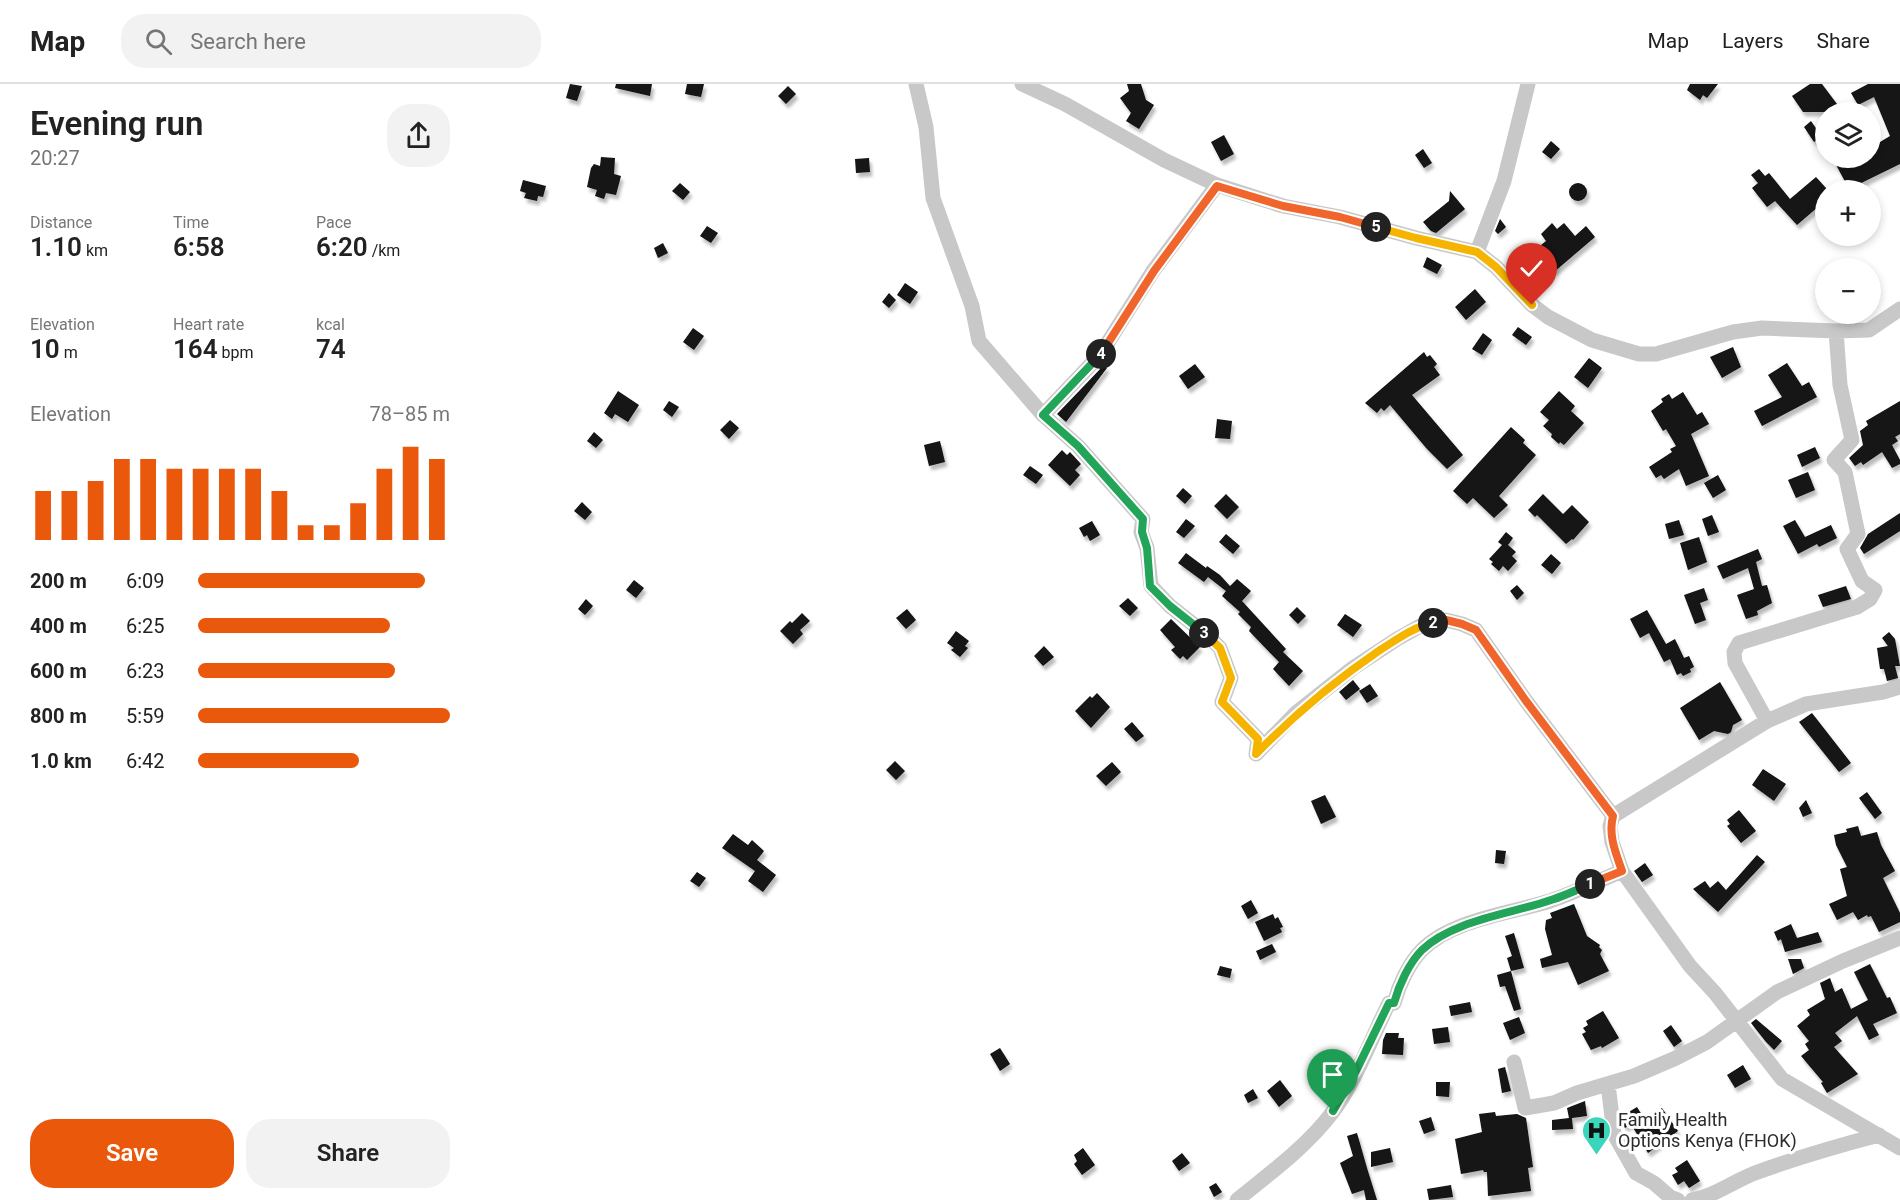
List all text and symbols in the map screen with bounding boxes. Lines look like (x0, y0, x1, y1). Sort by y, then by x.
search box (121, 14, 541, 68)
text: Map (30, 25, 85, 58)
icon: search (142, 25, 175, 58)
text: Search here (190, 29, 306, 54)
text: Map (1647, 29, 1689, 53)
text: Layers (1722, 29, 1783, 53)
text: Share (1816, 29, 1870, 53)
map controls (1815, 102, 1881, 324)
button: layers (1815, 102, 1881, 168)
text: Evening run (30, 104, 203, 143)
button: share (387, 104, 450, 167)
text: 20:27 (30, 146, 80, 170)
button: + (1815, 180, 1881, 246)
pin: 5 (1361, 212, 1391, 242)
text: Distance (30, 213, 92, 232)
text: Time (173, 213, 209, 232)
text: Pace (316, 213, 352, 232)
text: 5 (1371, 217, 1381, 236)
text: 1.10 (30, 232, 82, 262)
text: 6:58 (173, 232, 225, 262)
text: 6:20 (316, 232, 368, 262)
text: km (82, 241, 108, 260)
text: /km (368, 241, 400, 260)
pin (1506, 243, 1557, 305)
icon: check (1515, 252, 1548, 285)
button: − (1815, 258, 1881, 324)
text: Elevation (30, 315, 95, 334)
text: Heart rate (173, 315, 244, 334)
text: kcal (316, 315, 345, 334)
text: 10 (30, 334, 60, 364)
text: 164 (173, 334, 218, 364)
text: 74 (316, 334, 346, 364)
pin: 4 (1086, 339, 1116, 369)
text: m (60, 343, 78, 362)
text: bpm (218, 343, 254, 362)
text: 4 (1096, 344, 1106, 363)
text: Elevation (30, 402, 111, 426)
text: 78–85 m (369, 402, 450, 426)
text: 200 m (30, 569, 87, 593)
text: 6:09 (126, 569, 165, 593)
pin: 2 (1418, 608, 1448, 638)
text: 2 (1428, 613, 1438, 632)
text: 400 m (30, 614, 87, 638)
text: 6:25 (126, 614, 165, 638)
pin: 3 (1189, 618, 1219, 648)
text: 3 (1199, 623, 1209, 642)
text: 600 m (30, 659, 87, 683)
text: 6:23 (126, 659, 165, 683)
text: 800 m (30, 704, 87, 728)
text: 5:59 (126, 704, 165, 728)
text: 1.0 km (30, 749, 92, 773)
text: 6:42 (126, 749, 165, 773)
pin: 1 (1575, 869, 1605, 899)
text: 1 (1585, 874, 1595, 893)
pin (1307, 1049, 1358, 1111)
icon: arrive (1316, 1058, 1349, 1091)
place label: Family Health Options Kenya (FHOK) (1618, 1109, 1797, 1152)
hospital icon: Family Health Options Kenya (FHOK) (1581, 1114, 1613, 1156)
button: Save (30, 1119, 234, 1188)
button: Share (246, 1119, 450, 1188)

